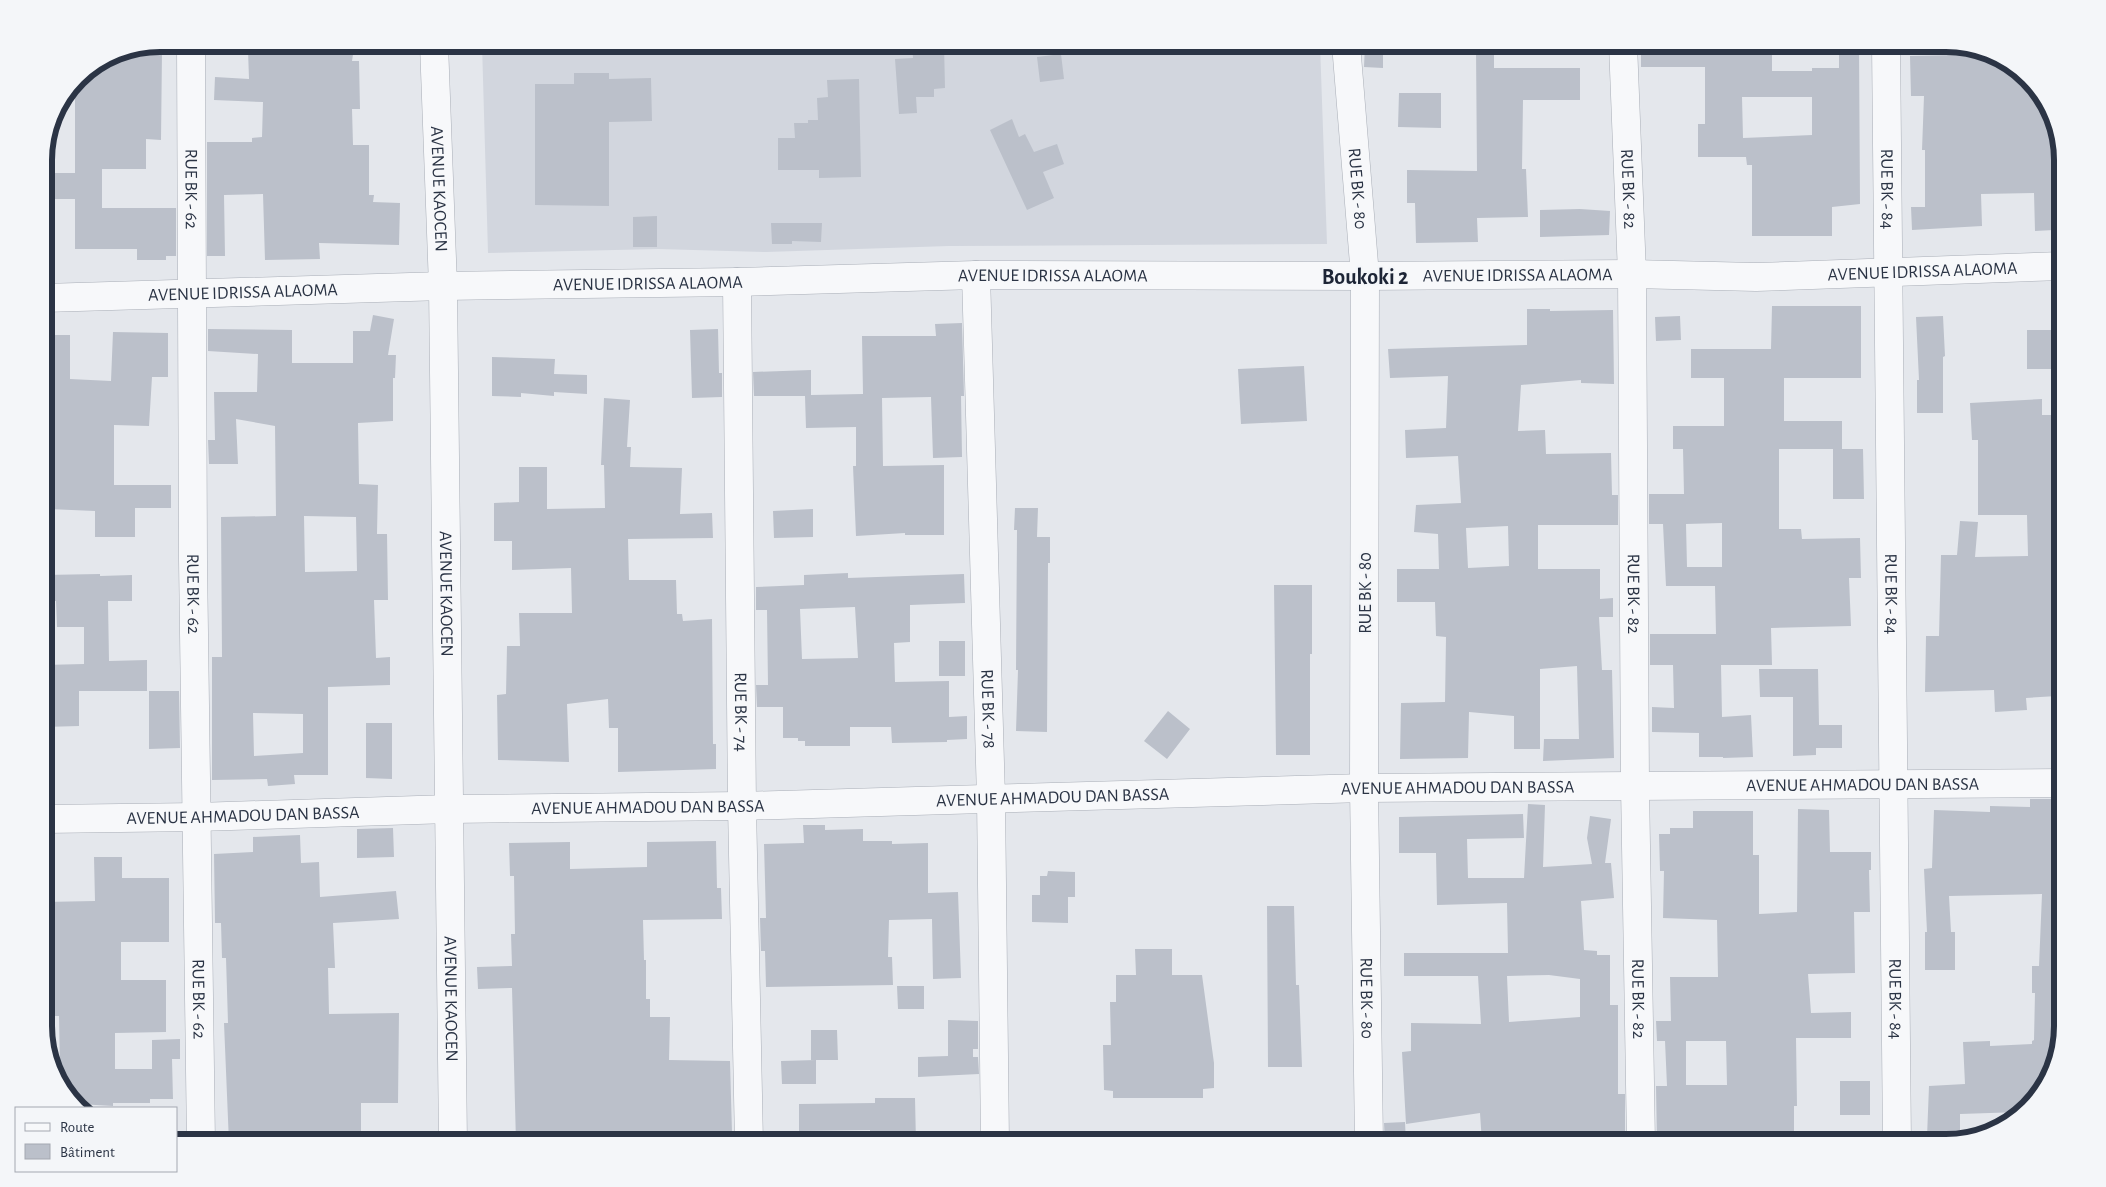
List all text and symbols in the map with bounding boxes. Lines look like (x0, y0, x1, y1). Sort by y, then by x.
street label: AVENUE KAOCEN (427, 126, 450, 252)
street label: RUE BK - 80 (1345, 147, 1369, 230)
street label: RUE BK - 82 (1617, 148, 1638, 229)
street label: RUE BK - 84 (1877, 148, 1896, 230)
street label: RUE BK - 62 (181, 149, 200, 229)
street label: AVENUE IDRISSA ALAOMA (1827, 260, 2018, 284)
district label: Boukoki 2 (1322, 266, 1408, 288)
street label: AVENUE IDRISSA ALAOMA (1423, 266, 1613, 286)
street label: AVENUE IDRISSA ALAOMA (958, 267, 1148, 286)
street label: AVENUE IDRISSA ALAOMA (553, 274, 744, 295)
street label: AVENUE IDRISSA ALAOMA (148, 281, 339, 305)
street label: AVENUE KAOCEN (436, 531, 455, 657)
street label: RUE BK - 80 (1357, 552, 1375, 634)
street label: RUE BK - 84 (1881, 553, 1900, 635)
street label: RUE BK - 62 (183, 554, 202, 634)
street label: RUE BK - 82 (1624, 554, 1642, 634)
street label: RUE BK - 78 (977, 669, 998, 749)
street label: RUE BK - 74 (731, 672, 749, 752)
street label: AVENUE AHMADOU DAN BASSA (1746, 776, 1980, 795)
street label: AVENUE AHMADOU DAN BASSA (1341, 778, 1575, 799)
street label: AVENUE AHMADOU DAN BASSA (936, 786, 1170, 810)
street label: AVENUE AHMADOU DAN BASSA (531, 797, 765, 818)
street label: AVENUE AHMADOU DAN BASSA (126, 804, 360, 828)
street label: AVENUE KAOCEN (441, 936, 460, 1062)
street label: RUE BK - 80 (1356, 957, 1376, 1039)
street label: RUE BK - 82 (1628, 958, 1647, 1039)
street label: RUE BK - 84 (1885, 958, 1904, 1040)
street label: RUE BK - 62 (188, 959, 208, 1039)
legend (15, 1107, 178, 1172)
text: Route (60, 1120, 94, 1135)
text: Bâtiment (60, 1145, 115, 1160)

